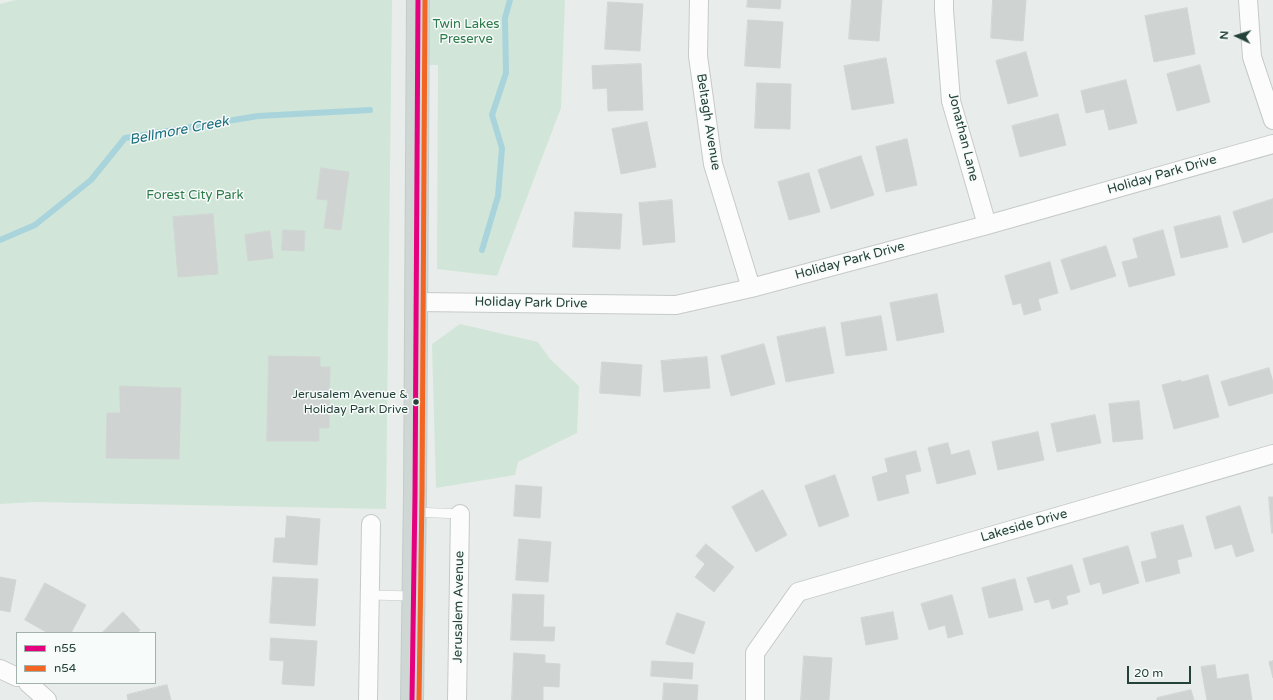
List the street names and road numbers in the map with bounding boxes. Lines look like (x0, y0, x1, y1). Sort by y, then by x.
street label: Beltagh Avenue (693, 72, 723, 172)
street label: Jonathan Lane (944, 91, 982, 183)
street label: Holiday Park Drive (1106, 152, 1218, 198)
street label: Holiday Park Drive (793, 239, 907, 283)
street label: Holiday Park Drive (474, 294, 588, 312)
street label: Lakeside Drive (979, 506, 1069, 546)
street label: Jerusalem Avenue (450, 551, 468, 663)

